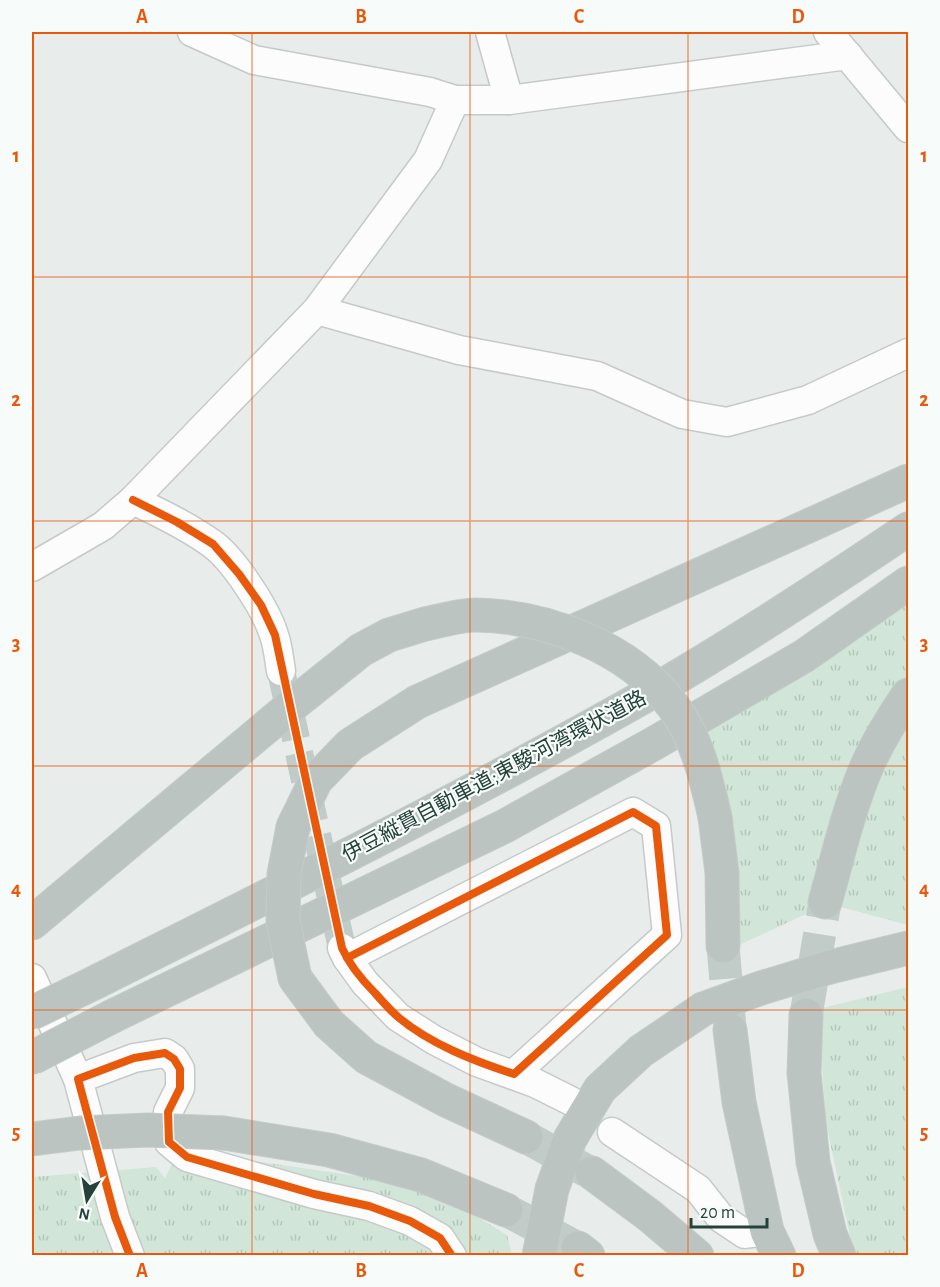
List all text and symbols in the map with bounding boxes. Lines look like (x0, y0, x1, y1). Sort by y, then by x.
text: A (136, 7, 148, 27)
text: B (355, 7, 367, 27)
text: C (574, 7, 585, 27)
text: D (791, 7, 805, 27)
text: 1 (12, 146, 20, 166)
text: 1 (920, 146, 928, 166)
text: 2 (11, 390, 21, 410)
text: 2 (919, 390, 929, 410)
text: 3 (12, 634, 20, 654)
text: 3 (920, 634, 928, 654)
street label: 伊豆縦貫自動車道;東駿河湾環状道路 (338, 686, 650, 866)
text: 4 (11, 879, 21, 899)
text: 4 (919, 879, 929, 899)
text: 5 (12, 1123, 20, 1143)
text: 5 (920, 1123, 928, 1143)
north arrow (57, 1170, 117, 1230)
scale bar (691, 1191, 768, 1229)
text: 20 m (700, 1204, 735, 1222)
text: N (77, 1205, 91, 1223)
text: A (136, 1261, 148, 1281)
text: B (355, 1261, 367, 1281)
text: C (574, 1261, 585, 1281)
text: D (791, 1261, 805, 1281)

